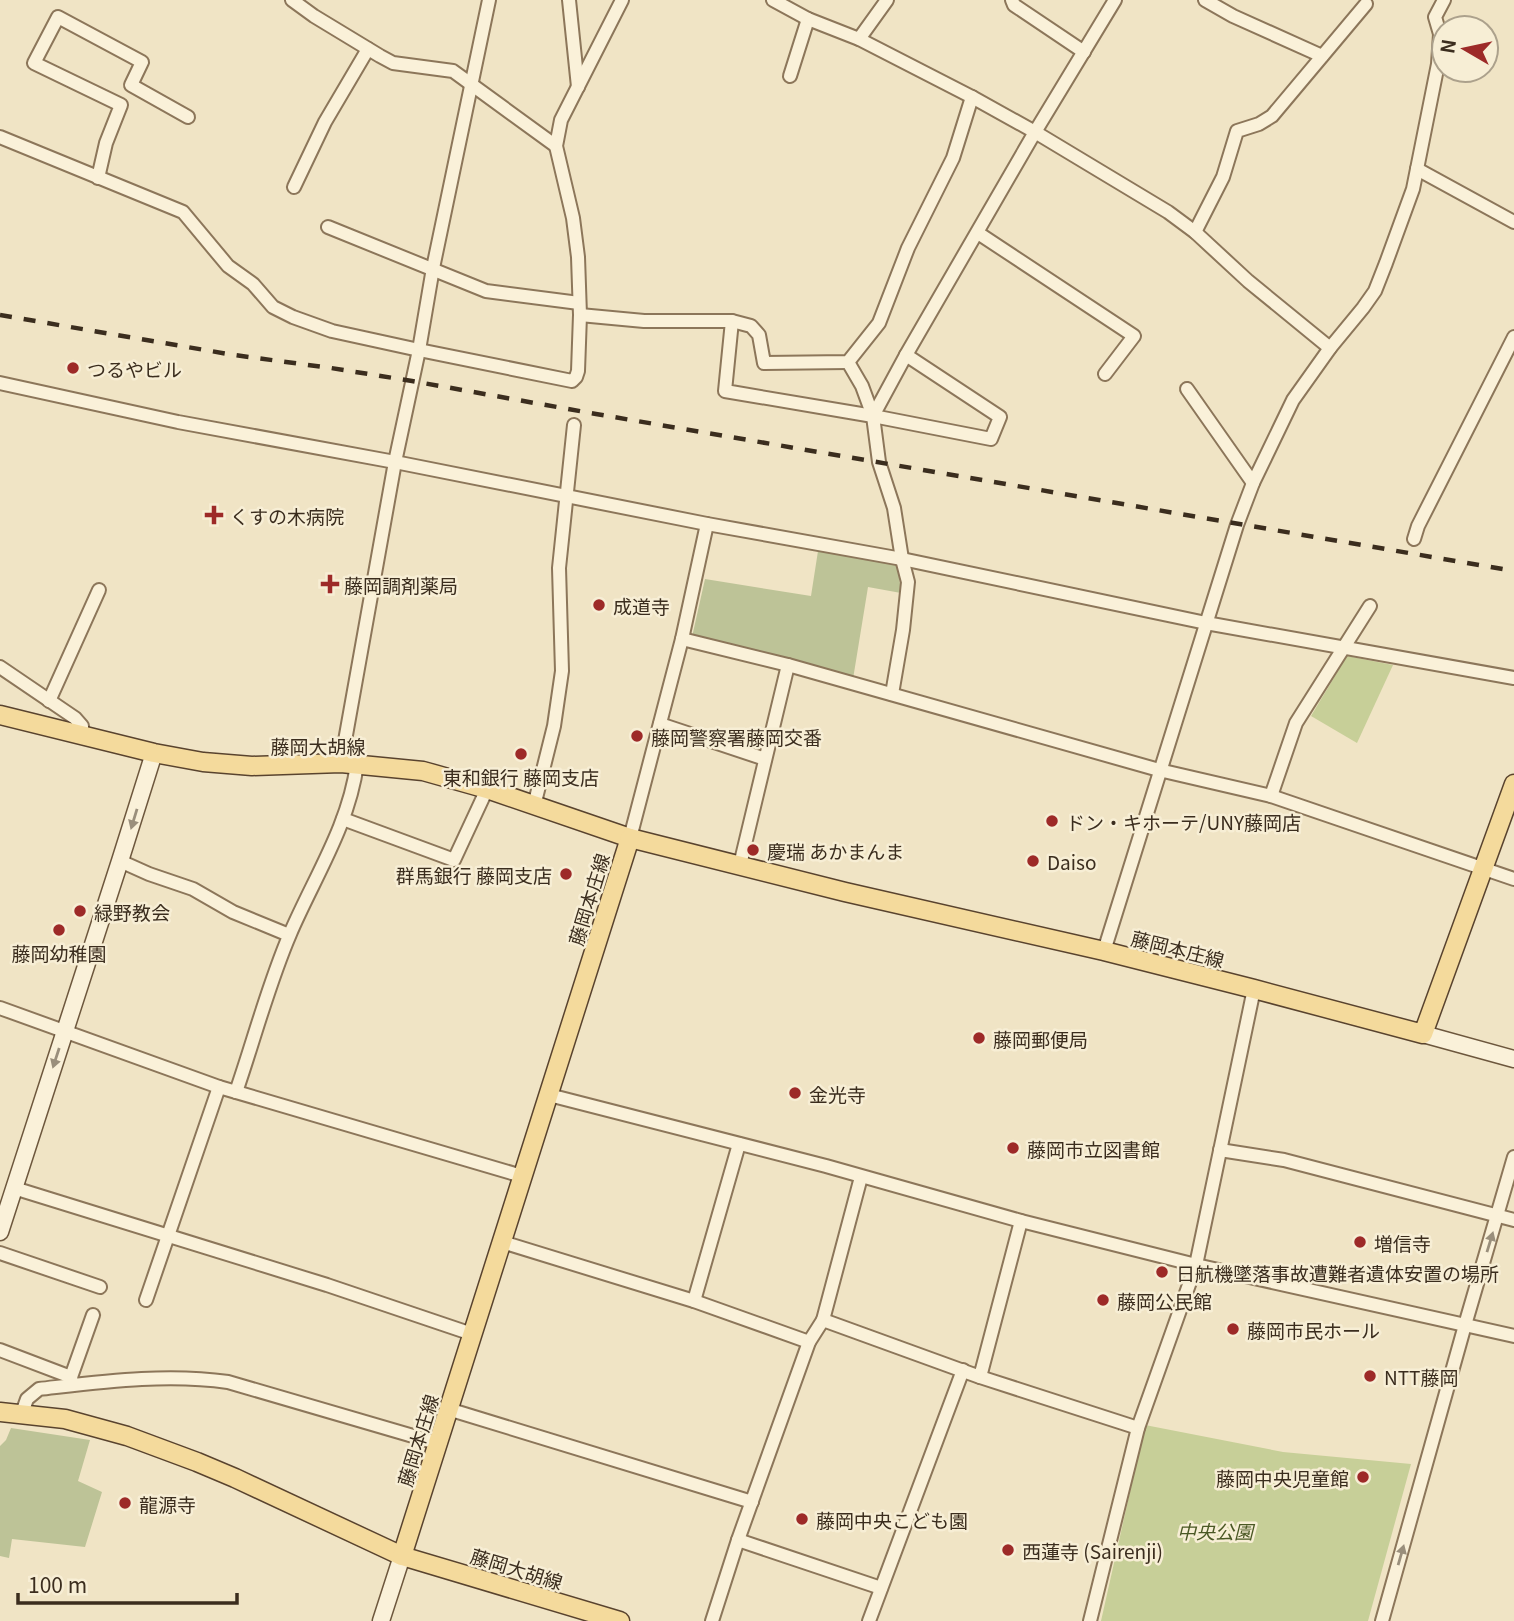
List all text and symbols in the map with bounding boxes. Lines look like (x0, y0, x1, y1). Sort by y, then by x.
north arrow (1430, 14, 1500, 84)
text: N (1432, 37, 1461, 55)
place label: つるやビル (87, 355, 182, 382)
marker: つるやビル (65, 360, 81, 376)
place label: くすの木病院 (230, 502, 344, 529)
marker: くすの木病院 (204, 505, 224, 525)
place label: 藤岡調剤薬局 (344, 571, 458, 598)
marker: 藤岡調剤薬局 (322, 576, 338, 592)
place label: 成道寺 (613, 592, 670, 619)
marker: 成道寺 (591, 597, 607, 613)
place label: 藤岡警察署藤岡交番 (651, 723, 822, 750)
marker: 藤岡警察署藤岡交番 (629, 728, 645, 744)
street label: 藤岡大胡線 (270, 732, 366, 759)
marker: 東和銀行 藤岡支店 (513, 746, 529, 762)
place label: 東和銀行 藤岡支店 (443, 763, 599, 790)
one-way arrow (128, 808, 138, 829)
place label: ドン・キホーテ/UNY藤岡店 (1066, 808, 1301, 835)
marker: ドン・キホーテ/UNY藤岡店 (1044, 813, 1060, 829)
place label: 慶瑞 あかまんま (767, 837, 904, 864)
marker: 慶瑞 あかまんま (745, 842, 761, 858)
place label: Daiso (1047, 848, 1096, 875)
street label: 藤岡本庄線 (561, 850, 615, 948)
marker: Daiso (1025, 853, 1041, 869)
place label: 群馬銀行 藤岡支店 (396, 861, 552, 888)
marker: 群馬銀行 藤岡支店 (558, 866, 574, 882)
place label: 緑野教会 (94, 898, 170, 925)
marker: 緑野教会 (72, 903, 88, 919)
marker: 藤岡幼稚園 (51, 922, 67, 938)
street label: 藤岡本庄線 (1129, 923, 1227, 973)
place label: 藤岡幼稚園 (11, 939, 107, 966)
place label: 藤岡郵便局 (993, 1025, 1088, 1052)
marker: 藤岡郵便局 (971, 1030, 987, 1046)
one-way arrow (50, 1048, 61, 1069)
place label: 金光寺 (809, 1080, 866, 1107)
marker: 金光寺 (787, 1085, 803, 1101)
place label: 藤岡市立図書館 (1027, 1135, 1160, 1162)
marker: 藤岡市立図書館 (1005, 1140, 1021, 1156)
place label: 増信寺 (1374, 1229, 1431, 1256)
one-way arrow (1485, 1231, 1495, 1252)
marker: 増信寺 (1352, 1234, 1368, 1250)
place label: 日航機墜落事故遭難者遺体安置の場所 (1176, 1259, 1499, 1286)
marker: 日航機墜落事故遭難者遺体安置の場所 (1154, 1264, 1170, 1280)
place label: 藤岡公民館 (1117, 1287, 1212, 1314)
marker: 藤岡公民館 (1095, 1292, 1111, 1308)
place label: 藤岡市民ホール (1247, 1316, 1380, 1343)
marker: 藤岡市民ホール (1225, 1321, 1241, 1337)
place label: NTT藤岡 (1384, 1363, 1459, 1390)
marker: NTT藤岡 (1362, 1368, 1378, 1384)
street label: 藤岡本庄線 (390, 1391, 444, 1489)
place label: 藤岡中央児童館 (1216, 1464, 1349, 1491)
marker: 藤岡中央児童館 (1355, 1469, 1371, 1485)
place label: 龍源寺 (139, 1490, 196, 1517)
marker: 龍源寺 (117, 1495, 133, 1511)
place label: 藤岡中央こども園 (816, 1506, 968, 1533)
marker: 藤岡中央こども園 (794, 1511, 810, 1527)
park label: 中央公園 (1177, 1517, 1256, 1544)
place label: 西蓮寺 (Sairenji) (1022, 1537, 1163, 1564)
street label: 藤岡大胡線 (468, 1541, 566, 1595)
marker: 西蓮寺 (Sairenji) (1000, 1542, 1016, 1558)
one-way arrow (1396, 1544, 1406, 1565)
scale bar (18, 1562, 236, 1606)
text: 100 m (28, 1569, 87, 1599)

